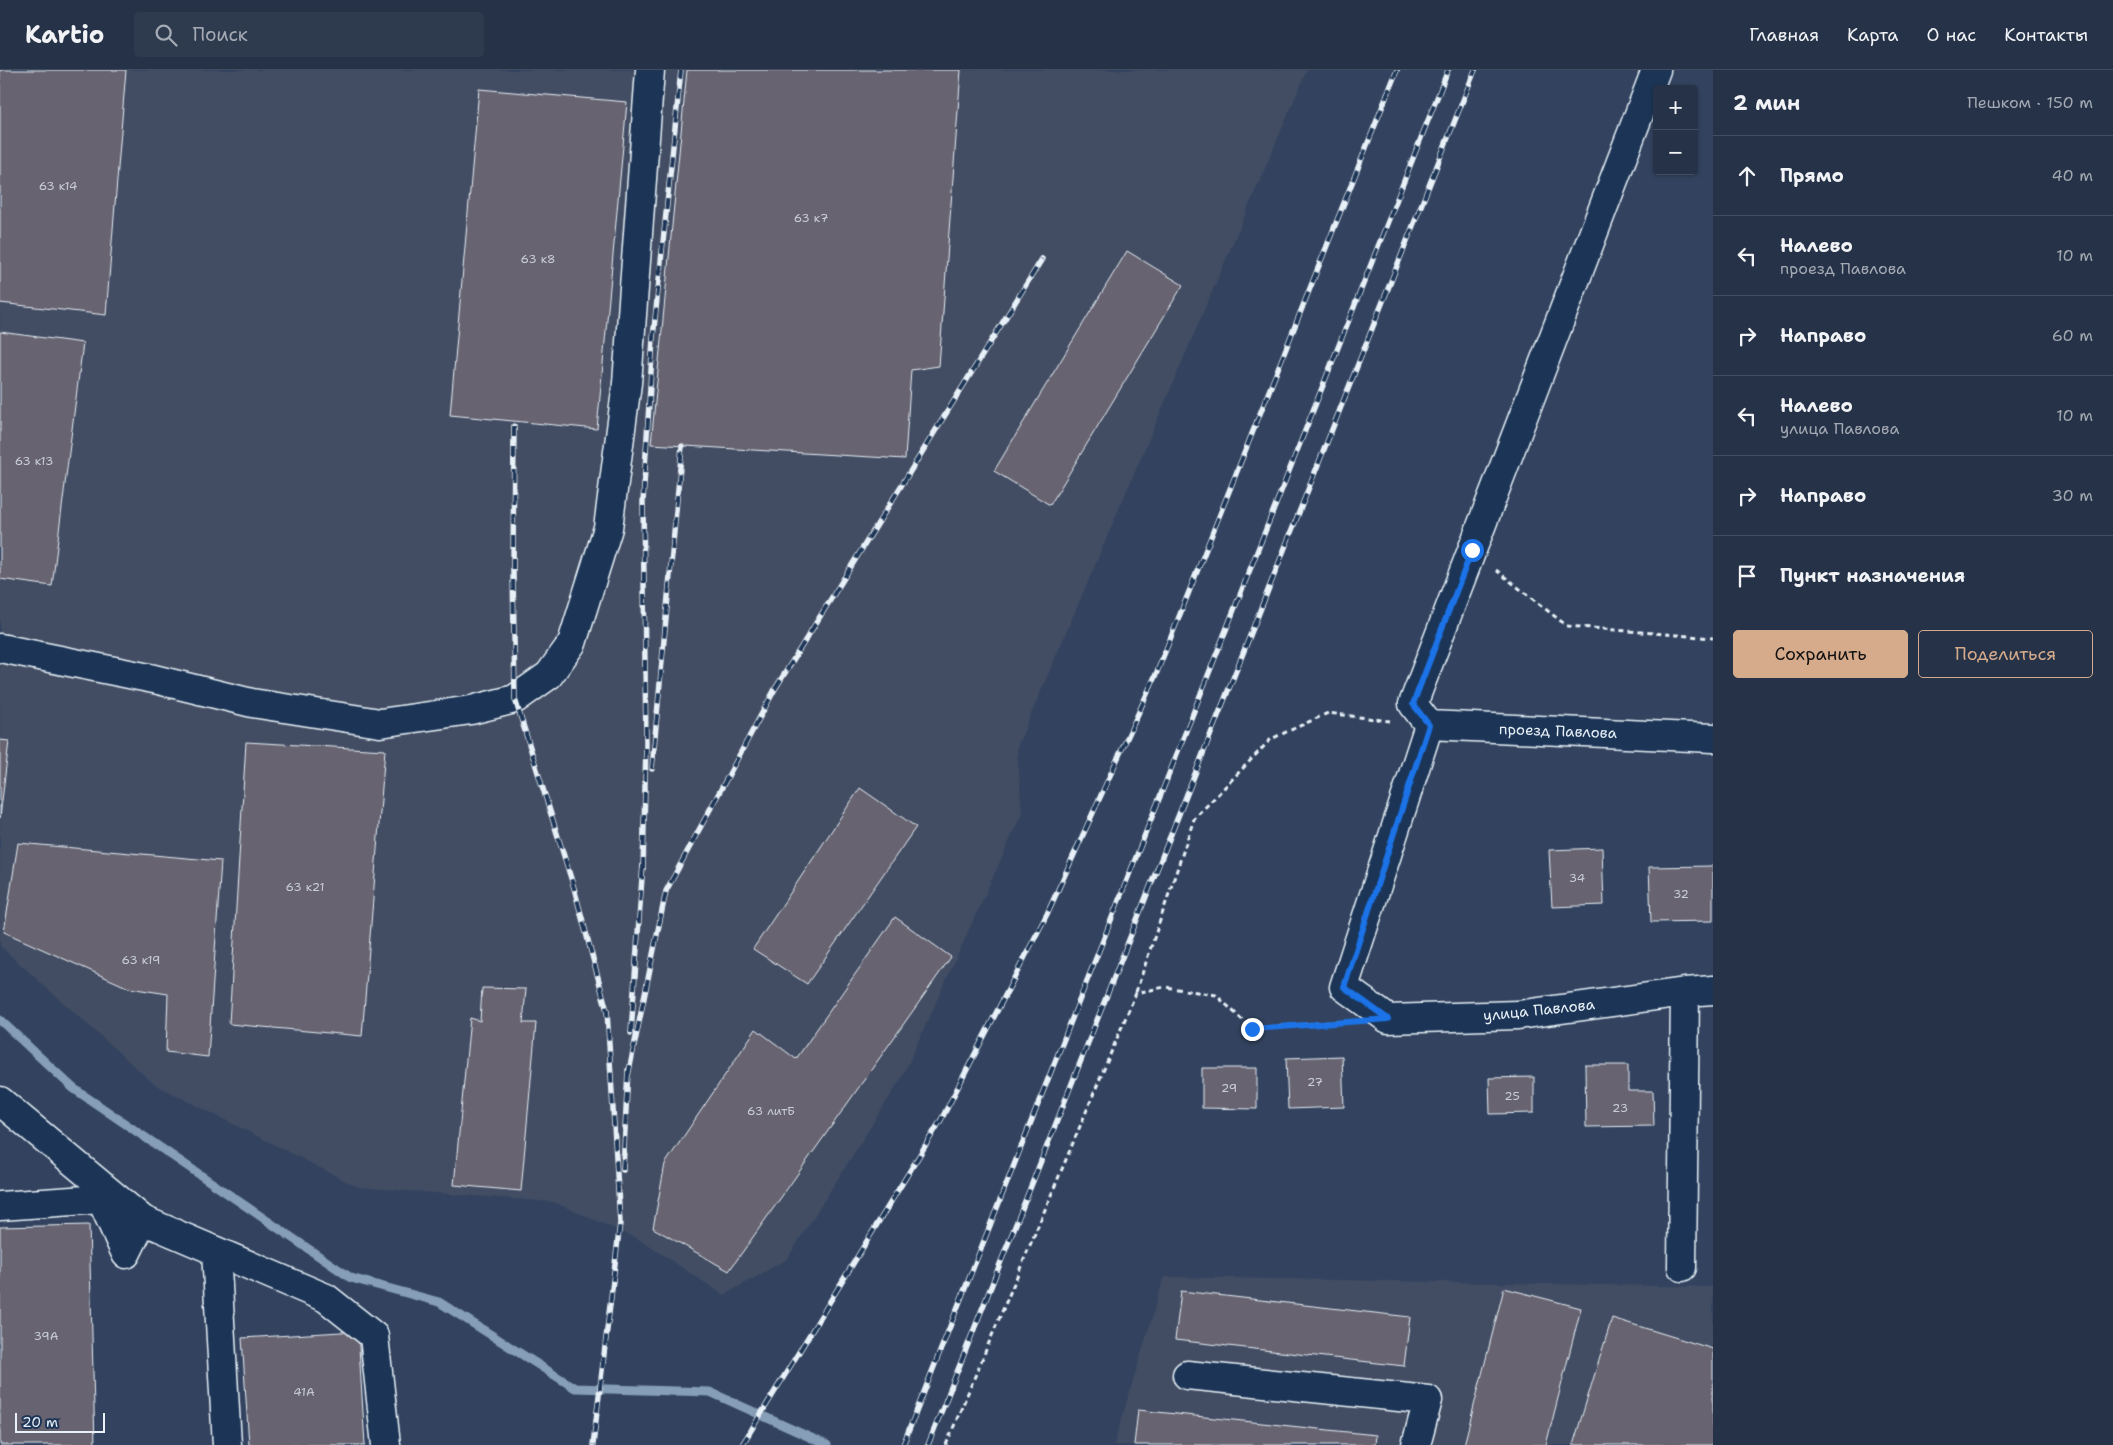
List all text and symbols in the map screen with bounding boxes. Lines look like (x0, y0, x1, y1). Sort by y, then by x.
search box (134, 12, 484, 57)
text: Kartio (25, 19, 104, 51)
icon: search (152, 21, 180, 49)
text: Поиск (192, 22, 248, 47)
text: Главная (1749, 23, 1819, 47)
text: Карта (1847, 23, 1899, 47)
text: О нас (1927, 23, 1976, 47)
text: Контакты (2004, 23, 2088, 47)
map controls (1653, 85, 1698, 175)
button: + (1653, 85, 1698, 130)
text: 2 мин (1733, 89, 1800, 117)
text: Пешком · 150 m (1967, 92, 2093, 113)
button: − (1653, 130, 1698, 175)
icon: ahead (1733, 162, 1761, 190)
text: Прямо (1780, 163, 1844, 188)
text: 40 m (2051, 165, 2093, 186)
house number: 63 к14 (39, 178, 77, 194)
house number: 63 к7 (794, 210, 828, 226)
text: Налево (1780, 233, 1853, 258)
icon: left (1733, 242, 1761, 270)
text: 10 m (2056, 245, 2093, 266)
house number: 63 к8 (521, 251, 555, 267)
text: проезд Павлова (1780, 258, 1906, 279)
icon: right (1733, 322, 1761, 350)
text: Направо (1780, 323, 1866, 348)
text: 60 m (2052, 325, 2093, 346)
text: Налево (1780, 393, 1853, 418)
icon: left (1733, 402, 1761, 430)
text: 10 m (2056, 405, 2093, 426)
text: улица Павлова (1780, 418, 1900, 439)
house number: 63 к13 (15, 453, 53, 469)
icon: right (1733, 482, 1761, 510)
text: Направо (1780, 483, 1866, 508)
text: 30 m (2052, 485, 2093, 506)
route start (1461, 539, 1484, 562)
icon: arrive (1733, 562, 1761, 590)
text: Пункт назначения (1780, 563, 1965, 588)
button: Сохранить (1733, 630, 1908, 678)
button: Поделиться (1918, 630, 2093, 678)
street label: проезд Павлова (1499, 719, 1618, 743)
house number: 34 (1569, 870, 1585, 886)
house number: 63 к21 (286, 879, 324, 895)
house number: 32 (1673, 886, 1689, 902)
house number: 63 к19 (122, 952, 160, 968)
street label: улица Павлова (1482, 994, 1596, 1026)
route end (1241, 1018, 1264, 1041)
house number: 27 (1307, 1074, 1323, 1090)
house number: 29 (1221, 1080, 1237, 1096)
house number: 25 (1504, 1088, 1520, 1104)
house number: 23 (1612, 1100, 1628, 1116)
house number: 63 литБ (747, 1103, 795, 1119)
house number: 39А (34, 1328, 59, 1344)
house number: 41А (293, 1384, 315, 1400)
scale bar (15, 1410, 105, 1433)
text: 20 m (22, 1413, 58, 1431)

